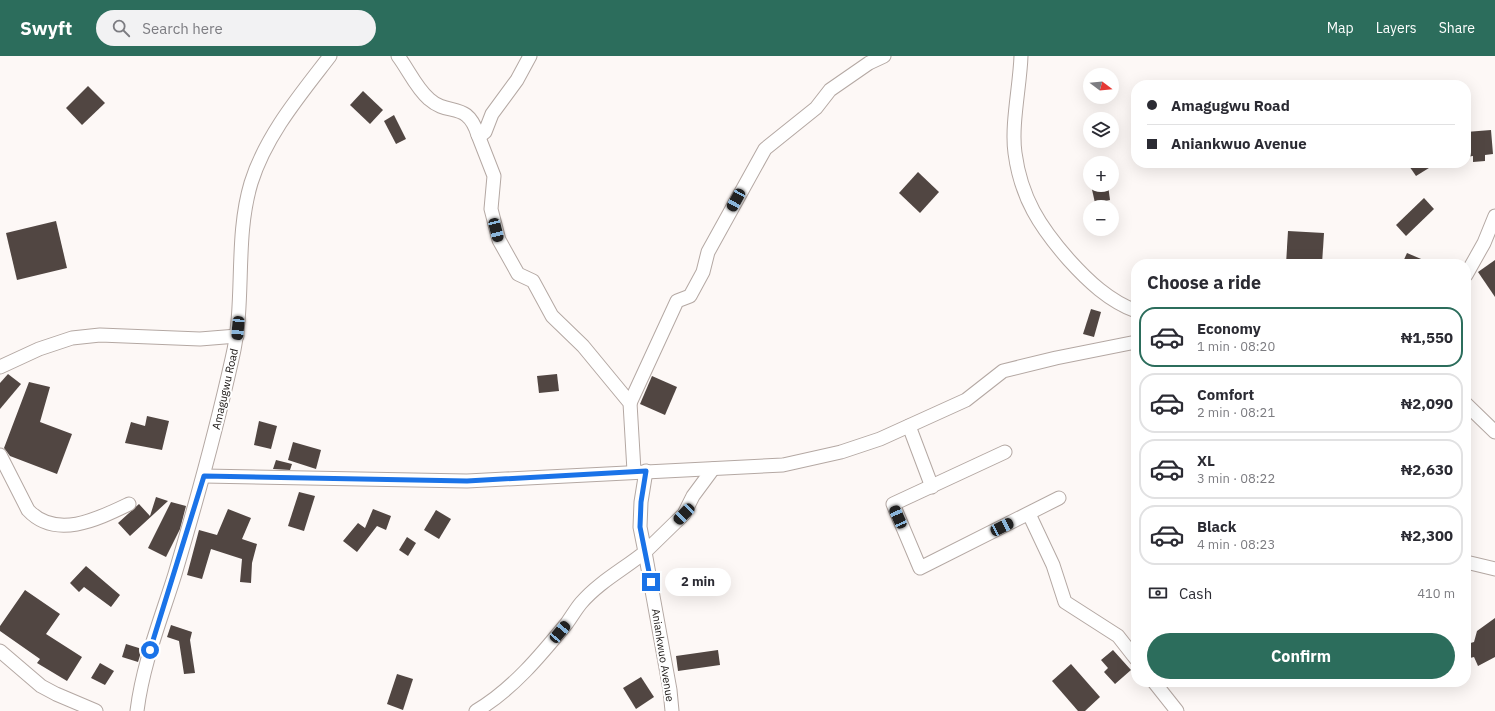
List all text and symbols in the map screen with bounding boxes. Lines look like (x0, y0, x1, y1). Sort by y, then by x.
search box (96, 10, 376, 46)
text: Swyft (20, 16, 72, 40)
icon: search (110, 17, 132, 39)
text: Search here (142, 19, 223, 38)
text: Map (1327, 19, 1354, 37)
text: Layers (1376, 19, 1417, 37)
text: Share (1439, 19, 1475, 37)
north arrow (1083, 68, 1119, 104)
map controls (1083, 68, 1119, 236)
text: Amagugwu Road (1171, 96, 1290, 115)
button: layers (1083, 112, 1119, 148)
text: Aniankwuo Avenue (1171, 134, 1307, 153)
button: + (1083, 156, 1119, 192)
car (725, 187, 747, 213)
button: − (1083, 200, 1119, 236)
car (487, 217, 505, 243)
text: Choose a ride (1147, 271, 1261, 294)
car (231, 316, 245, 340)
icon: car (1149, 319, 1185, 355)
text: Economy (1197, 319, 1261, 338)
text: ₦1,550 (1401, 328, 1453, 347)
text: 1 min · 08:20 (1197, 338, 1275, 355)
street label: Amagugwu Road (209, 347, 241, 431)
icon: car (1149, 385, 1185, 421)
text: Comfort (1197, 385, 1254, 404)
text: ₦2,090 (1401, 394, 1453, 413)
text: 2 min · 08:21 (1197, 404, 1275, 421)
icon: car (1149, 451, 1185, 487)
text: XL (1197, 451, 1215, 470)
text: ₦2,630 (1401, 460, 1453, 479)
text: 3 min · 08:22 (1197, 470, 1275, 487)
car (671, 501, 697, 527)
car (888, 504, 908, 530)
car (989, 516, 1015, 538)
icon: car (1149, 517, 1185, 553)
text: Black (1197, 517, 1237, 536)
text: ₦2,300 (1401, 526, 1453, 545)
text: 4 min · 08:23 (1197, 536, 1275, 553)
callout: 2 min (665, 568, 731, 596)
route end (642, 573, 660, 591)
text: 2 min (681, 573, 715, 590)
icon: cash (1147, 582, 1169, 604)
text: Cash (1179, 584, 1212, 603)
text: 410 m (1417, 585, 1455, 602)
street label: Aniankwuo Avenue (649, 607, 677, 703)
car (548, 619, 572, 645)
button: Confirm (1147, 633, 1455, 679)
route start (141, 641, 159, 659)

